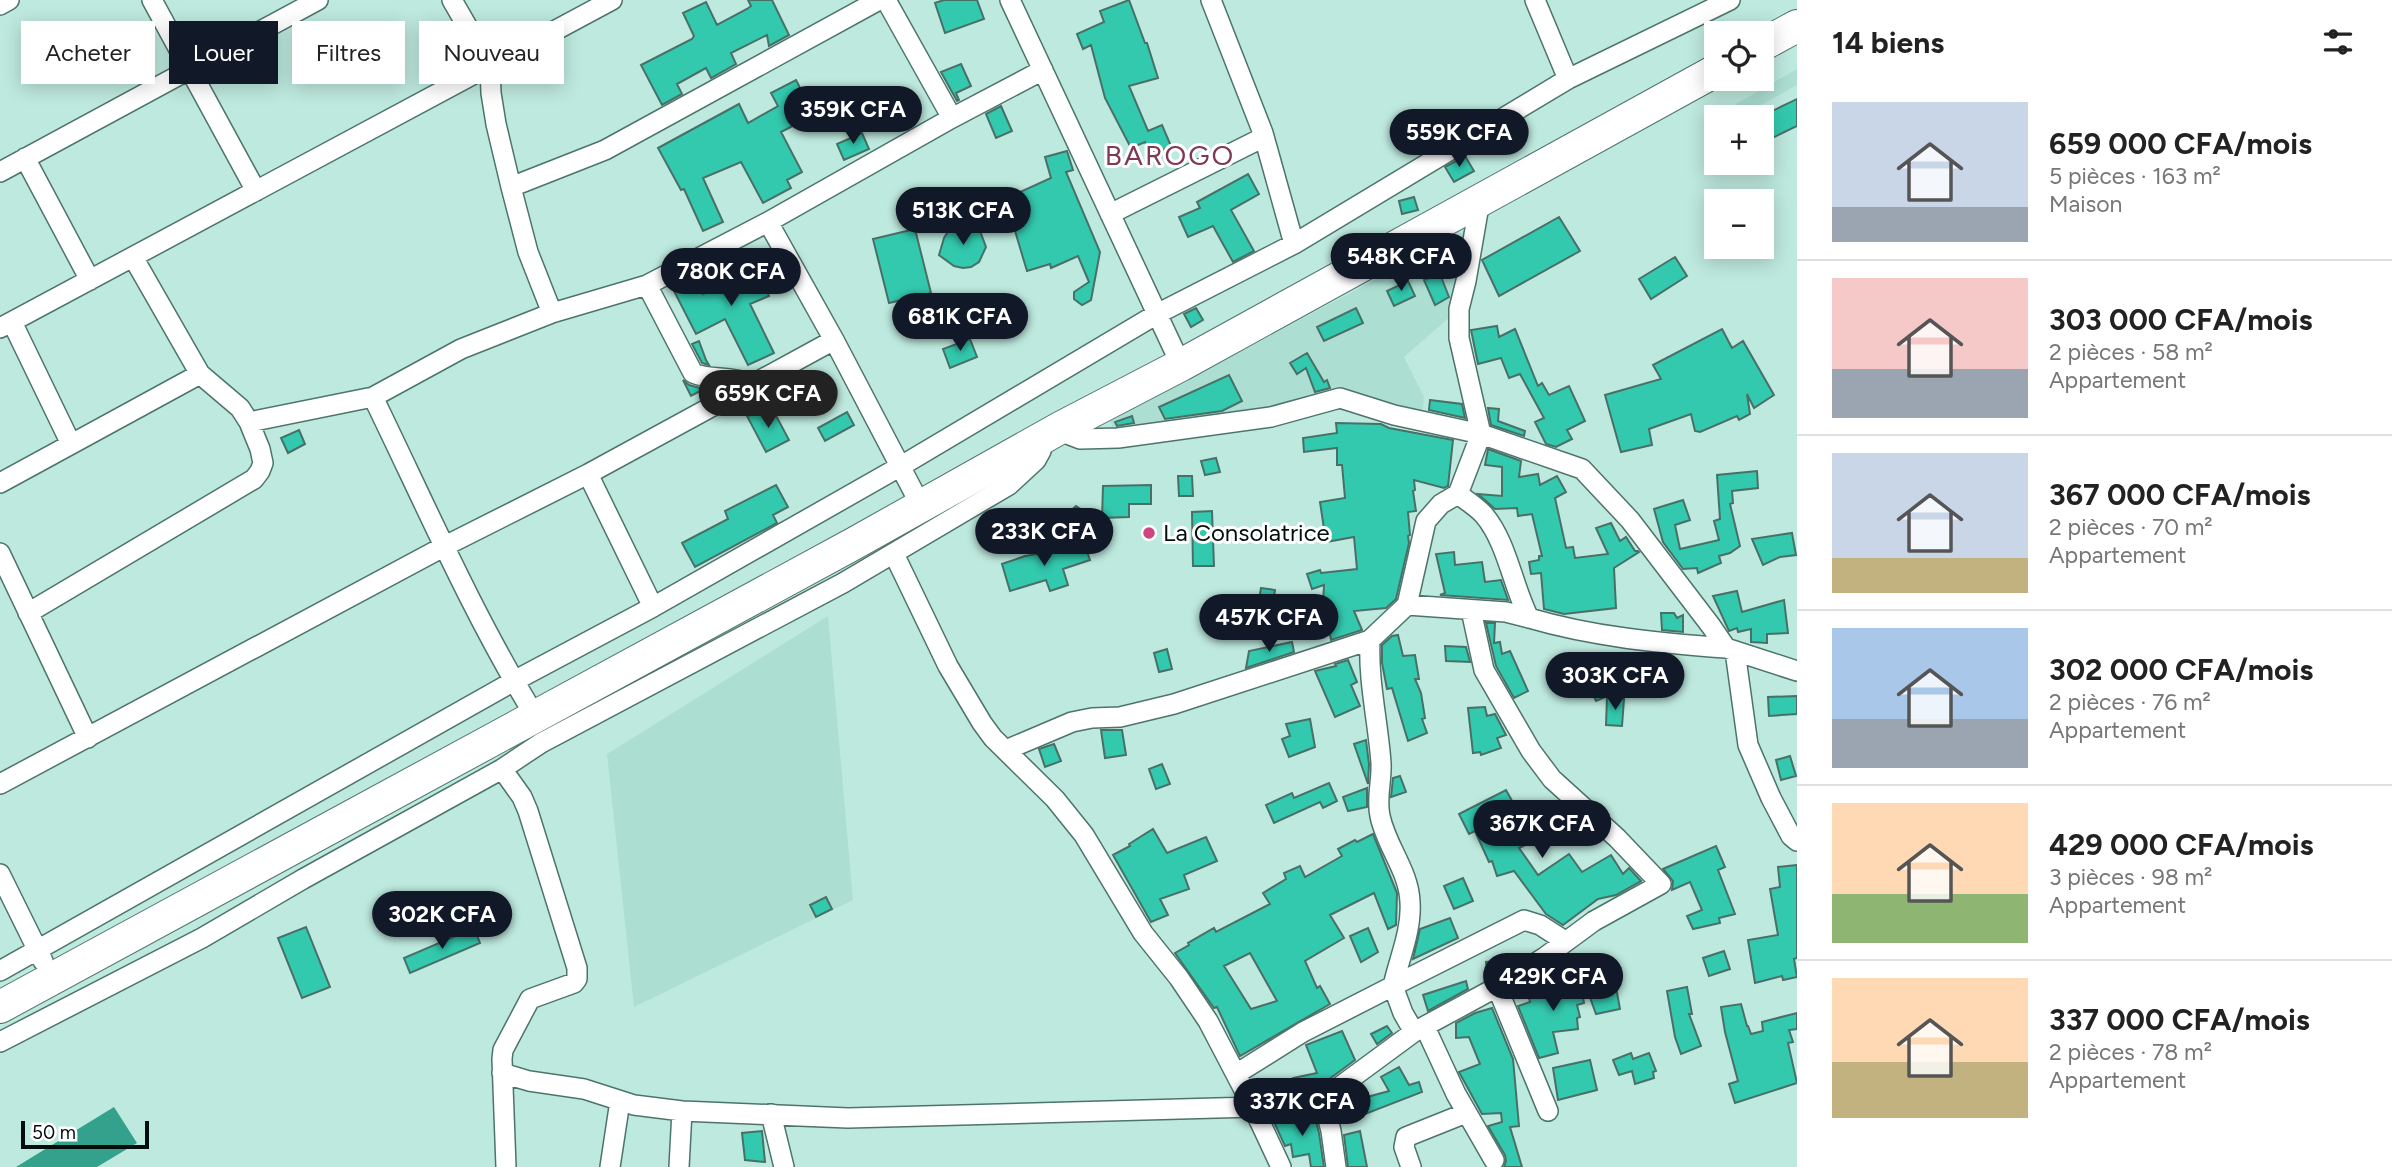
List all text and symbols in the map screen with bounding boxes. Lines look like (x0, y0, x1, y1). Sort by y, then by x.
chip: Acheter (21, 21, 155, 84)
chip: Louer (169, 21, 278, 84)
chip: Filtres (292, 21, 405, 84)
chip: Nouveau (419, 21, 564, 84)
map controls (1704, 21, 1774, 259)
button: locate (1704, 21, 1774, 91)
icon: filters (2319, 23, 2357, 61)
text: 14 biens (1832, 24, 1944, 61)
pin: 359K CFA (781, 86, 925, 146)
text: 359K CFA (800, 95, 906, 123)
button: + (1704, 105, 1774, 175)
pin: 559K CFA (1387, 110, 1531, 169)
text: 559K CFA (1406, 118, 1512, 146)
text: 659 000 CFA/mois (2049, 125, 2312, 162)
icon: home (1888, 130, 1972, 214)
district label: BAROGO (1105, 138, 1235, 172)
text: 5 pièces · 163 m² (2049, 162, 2221, 190)
pin: 513K CFA (891, 188, 1035, 247)
button: − (1704, 189, 1774, 259)
text: Maison (2049, 190, 2122, 218)
text: 513K CFA (912, 196, 1014, 224)
pin: 548K CFA (1329, 233, 1473, 293)
text: 548K CFA (1347, 242, 1455, 270)
pin: 780K CFA (659, 248, 803, 308)
text: 780K CFA (677, 257, 785, 285)
pin: 681K CFA (888, 294, 1032, 353)
text: 303 000 CFA/mois (2049, 301, 2313, 338)
text: 681K CFA (908, 302, 1012, 330)
icon: home (1888, 306, 1972, 390)
text: 2 pièces · 58 m² (2049, 338, 2213, 366)
text: Appartement (2049, 366, 2186, 394)
pin: 659K CFA (696, 370, 840, 430)
text: 659K CFA (715, 379, 821, 407)
text: 367 000 CFA/mois (2049, 476, 2311, 513)
icon: home (1888, 481, 1972, 565)
pin: 233K CFA (972, 508, 1116, 568)
text: 2 pièces · 70 m² (2049, 513, 2213, 541)
text: 233K CFA (991, 517, 1097, 545)
place label: La Consolatrice (1163, 518, 1330, 547)
marker: La Consolatrice (1141, 525, 1157, 541)
text: Appartement (2049, 541, 2186, 569)
pin: 457K CFA (1197, 594, 1341, 654)
text: 457K CFA (1215, 603, 1323, 631)
text: 302 000 CFA/mois (2049, 651, 2313, 688)
pin: 303K CFA (1543, 652, 1687, 712)
icon: home (1888, 656, 1972, 740)
text: 303K CFA (1561, 661, 1669, 689)
text: 2 pièces · 76 m² (2049, 688, 2211, 716)
text: Appartement (2049, 716, 2186, 744)
pin: 367K CFA (1470, 800, 1614, 860)
text: 367K CFA (1489, 809, 1595, 837)
text: 429 000 CFA/mois (2049, 826, 2314, 863)
icon: home (1888, 831, 1972, 915)
text: 3 pièces · 98 m² (2049, 863, 2212, 891)
text: Appartement (2049, 891, 2186, 919)
pin: 302K CFA (370, 892, 514, 951)
text: 302K CFA (388, 900, 496, 928)
pin: 429K CFA (1481, 954, 1625, 1013)
text: 429K CFA (1499, 962, 1607, 990)
text: 337 000 CFA/mois (2049, 1001, 2310, 1038)
icon: home (1888, 1006, 1972, 1090)
text: 2 pièces · 78 m² (2049, 1038, 2212, 1066)
text: Appartement (2049, 1066, 2186, 1094)
pin: 337K CFA (1230, 1078, 1374, 1138)
text: 337K CFA (1250, 1087, 1355, 1115)
scale bar (21, 1118, 149, 1150)
text: 50 m (32, 1121, 76, 1144)

